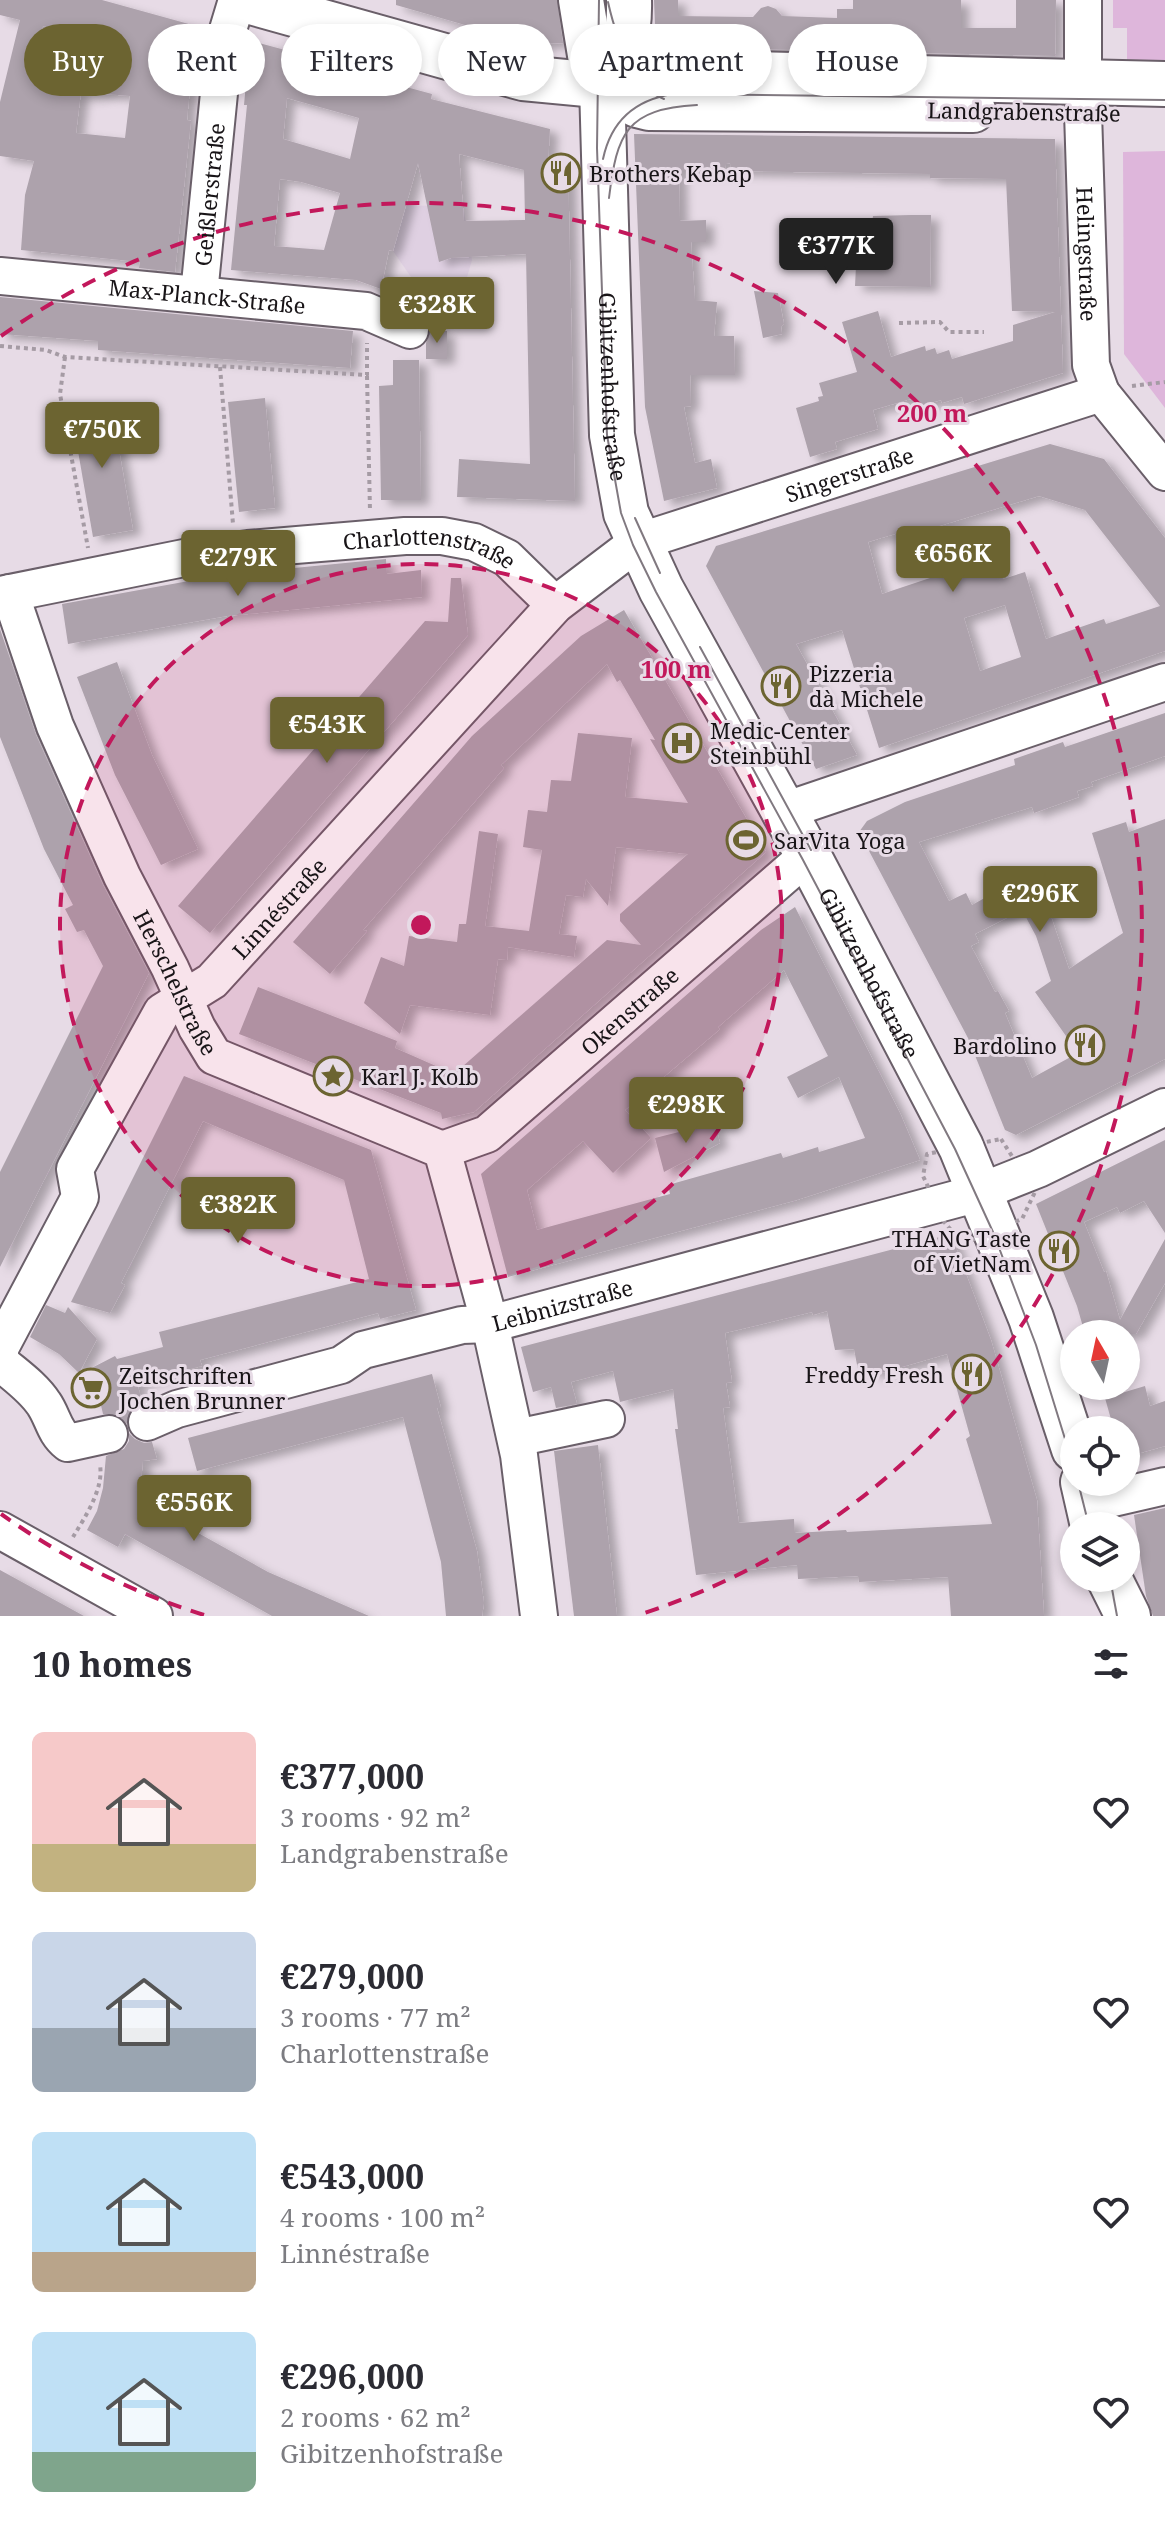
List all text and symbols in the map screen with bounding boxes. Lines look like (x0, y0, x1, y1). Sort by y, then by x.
chip: Buy (24, 24, 132, 96)
chip: Rent (148, 24, 265, 96)
chip: Filters (281, 24, 422, 96)
chip: New (438, 24, 554, 96)
chip: Apartment (570, 24, 772, 96)
chip: House (788, 24, 927, 96)
street label: Landgrabenstraße (927, 94, 1121, 128)
street label: Geißlerstraße (187, 121, 231, 268)
restaurant icon: Brothers Kebap (540, 152, 582, 194)
place label: Brothers Kebap (589, 158, 752, 188)
street label: Helingstraße (1070, 186, 1105, 322)
pin: €377K (780, 218, 892, 286)
text: €377K (797, 226, 875, 262)
street label: Max-Planck-Straße (107, 271, 307, 320)
pin: €328K (381, 277, 493, 345)
text: €328K (398, 285, 476, 321)
street label: Gibitzenhofstraße (593, 292, 635, 483)
text: 200 m (897, 396, 968, 429)
pin: €750K (46, 402, 158, 470)
text: €750K (63, 410, 141, 446)
street label: Singerstraße (781, 439, 917, 509)
street label: Charlottenstraße (341, 521, 524, 575)
pin: €656K (897, 526, 1009, 594)
pin: €279K (182, 530, 294, 598)
text: €656K (914, 534, 992, 570)
text: €279K (199, 538, 277, 574)
text: 100 m (641, 652, 712, 685)
place label: Pizzeria dà Michele (809, 658, 923, 713)
restaurant icon: Pizzeria dà Michele (760, 665, 802, 707)
pin: €543K (271, 697, 383, 765)
text: €543K (288, 705, 366, 741)
place label: Medic-Center Steinbühl (710, 715, 851, 770)
hospital icon: Medic-Center Steinbühl (661, 722, 703, 764)
sports icon: SarVita Yoga (725, 819, 767, 861)
place label: SarVita Yoga (774, 825, 906, 855)
street label: Linnéstraße (225, 851, 333, 965)
pin: €296K (984, 866, 1096, 934)
text: €296K (1001, 874, 1079, 910)
street label: Gibitzenhofstraße (813, 882, 927, 1064)
street label: Herschelstraße (127, 904, 225, 1061)
centre of rings (407, 911, 435, 939)
street label: Okenstraße (574, 960, 684, 1061)
restaurant icon: Bardolino (1064, 1024, 1106, 1066)
place label: Bardolino (953, 1030, 1057, 1060)
place icon: Karl J. Kolb (312, 1055, 354, 1097)
place label: Karl J. Kolb (361, 1061, 479, 1091)
pin: €298K (630, 1077, 742, 1145)
text: €298K (647, 1085, 725, 1121)
pin: €382K (182, 1177, 294, 1245)
text: €382K (199, 1185, 277, 1221)
place label: THANG Taste of VietNam (892, 1223, 1031, 1278)
restaurant icon: THANG Taste of VietNam (1038, 1230, 1080, 1272)
street label: Leibnizstraße (488, 1271, 636, 1338)
north arrow (1060, 1320, 1140, 1400)
map controls (1060, 1320, 1140, 1592)
restaurant icon: Freddy Fresh (951, 1353, 993, 1395)
place label: Freddy Fresh (805, 1359, 944, 1389)
place label: Zeitschriften Jochen Brunner (118, 1360, 286, 1415)
supermarket icon: Zeitschriften Jochen Brunner (70, 1367, 112, 1409)
button: locate (1060, 1416, 1140, 1496)
pin: €556K (138, 1475, 250, 1543)
text: €556K (155, 1483, 233, 1519)
button: layers (1060, 1512, 1140, 1592)
text: 10 homes (32, 1641, 192, 1687)
icon: filters (1089, 1642, 1133, 1686)
text: €377,000 (280, 1753, 424, 1799)
icon: home (96, 1764, 192, 1860)
icon: heart (1089, 1790, 1133, 1834)
text: 3 rooms · 92 m² (280, 1799, 471, 1835)
text: Landgrabenstraße (280, 1835, 509, 1871)
text: €279,000 (280, 1953, 424, 1999)
icon: home (96, 1964, 192, 2060)
icon: heart (1089, 1990, 1133, 2034)
text: 3 rooms · 77 m² (280, 1999, 471, 2035)
text: Charlottenstraße (280, 2035, 489, 2071)
text: €543,000 (280, 2153, 424, 2199)
icon: home (96, 2164, 192, 2260)
icon: heart (1089, 2190, 1133, 2234)
text: 4 rooms · 100 m² (280, 2199, 485, 2235)
text: Linnéstraße (280, 2235, 430, 2271)
text: €296,000 (280, 2353, 424, 2399)
icon: home (96, 2364, 192, 2460)
icon: heart (1089, 2390, 1133, 2434)
text: 2 rooms · 62 m² (280, 2399, 471, 2435)
text: Gibitzenhofstraße (280, 2435, 503, 2471)

